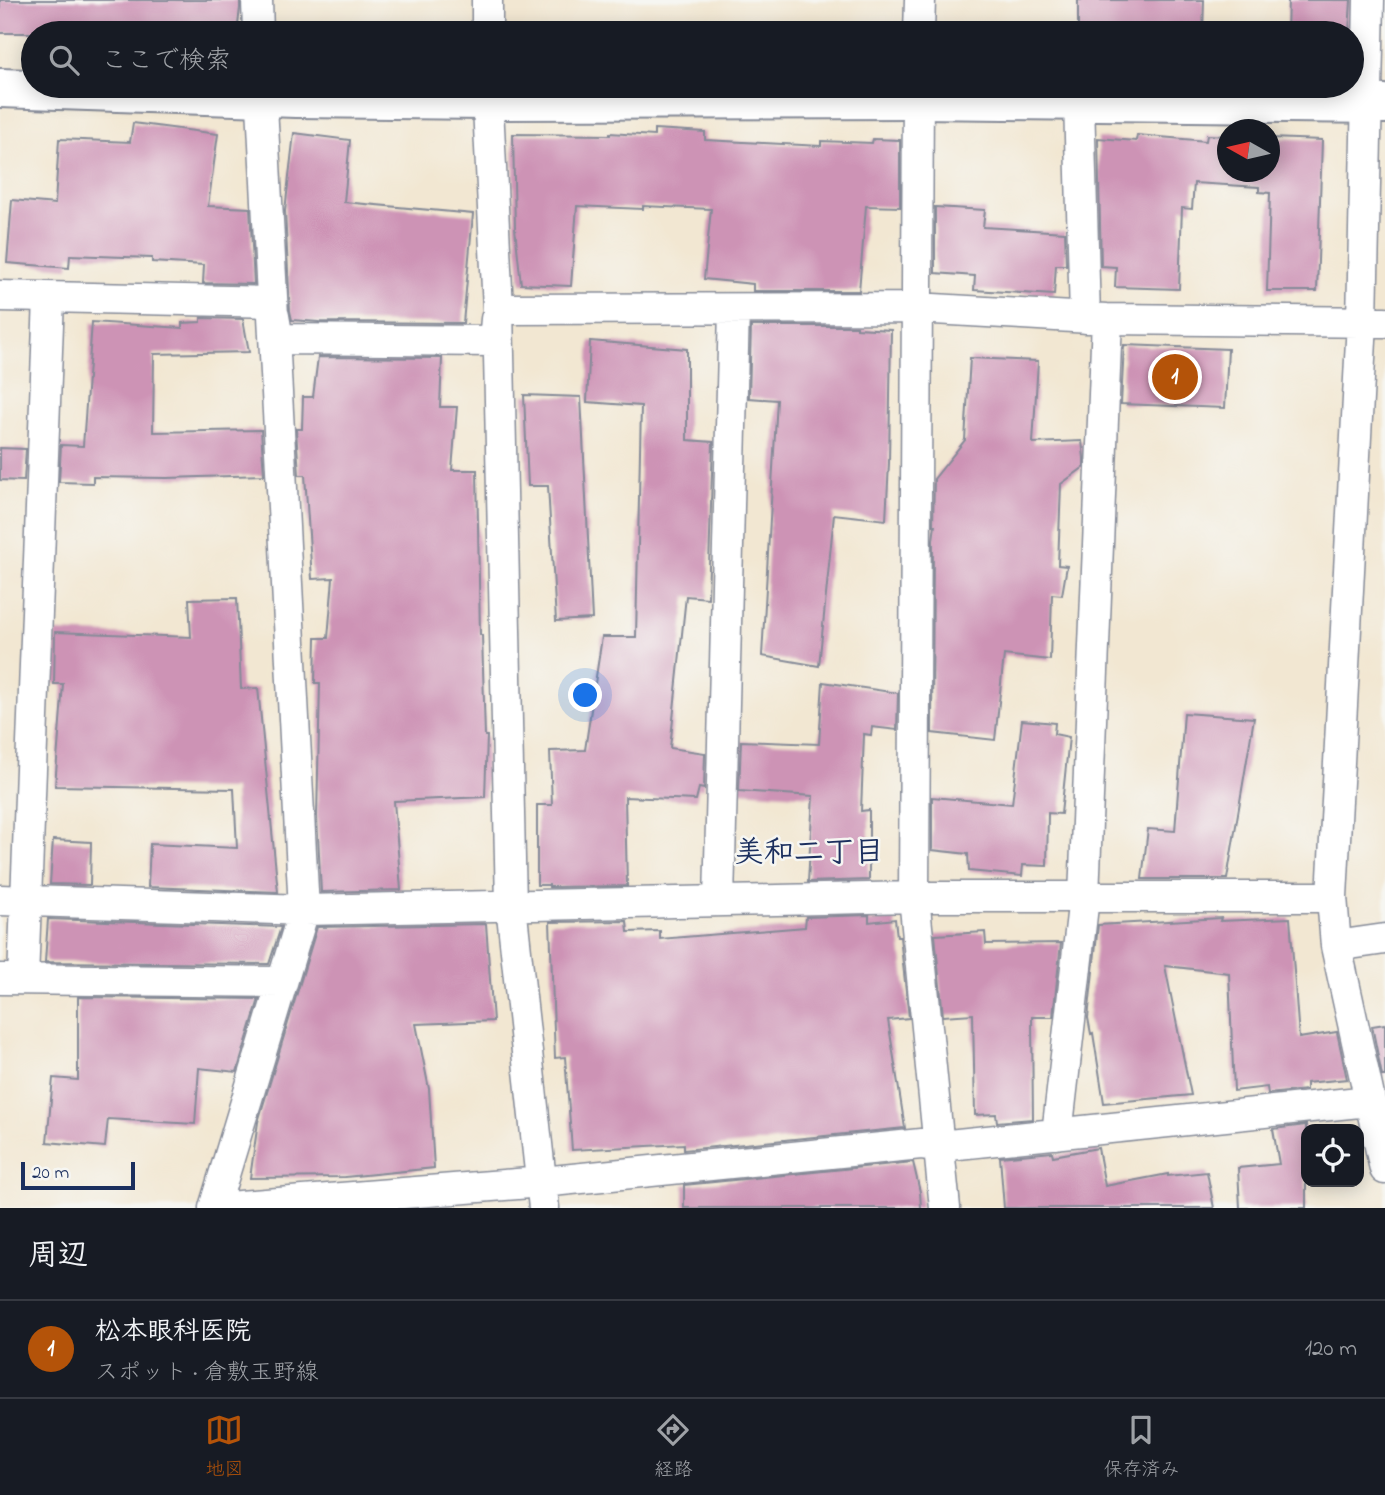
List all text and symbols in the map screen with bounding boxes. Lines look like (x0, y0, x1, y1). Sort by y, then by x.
search box (21, 21, 1364, 98)
icon: search (45, 41, 83, 79)
text: ここで検索 (101, 43, 231, 81)
north arrow (1217, 119, 1280, 182)
pin: 1 (1152, 351, 1198, 403)
your location (568, 678, 602, 712)
district label: 美和二丁目 (734, 832, 884, 876)
map controls (1301, 1124, 1364, 1187)
button: locate (1301, 1124, 1364, 1187)
scale bar (21, 1159, 135, 1191)
text: 20 m (32, 1160, 69, 1187)
text: 周辺 (28, 1235, 88, 1279)
text: 松本眼科医院 (95, 1314, 251, 1352)
text: 1 (47, 1333, 55, 1366)
text: 120 m (1305, 1333, 1357, 1366)
text: スポット · 倉敷玉野線 (95, 1357, 318, 1390)
tab: 地図 (205, 1411, 244, 1484)
tab: 経路 (654, 1411, 693, 1484)
tab: 保存済み (1103, 1411, 1180, 1484)

